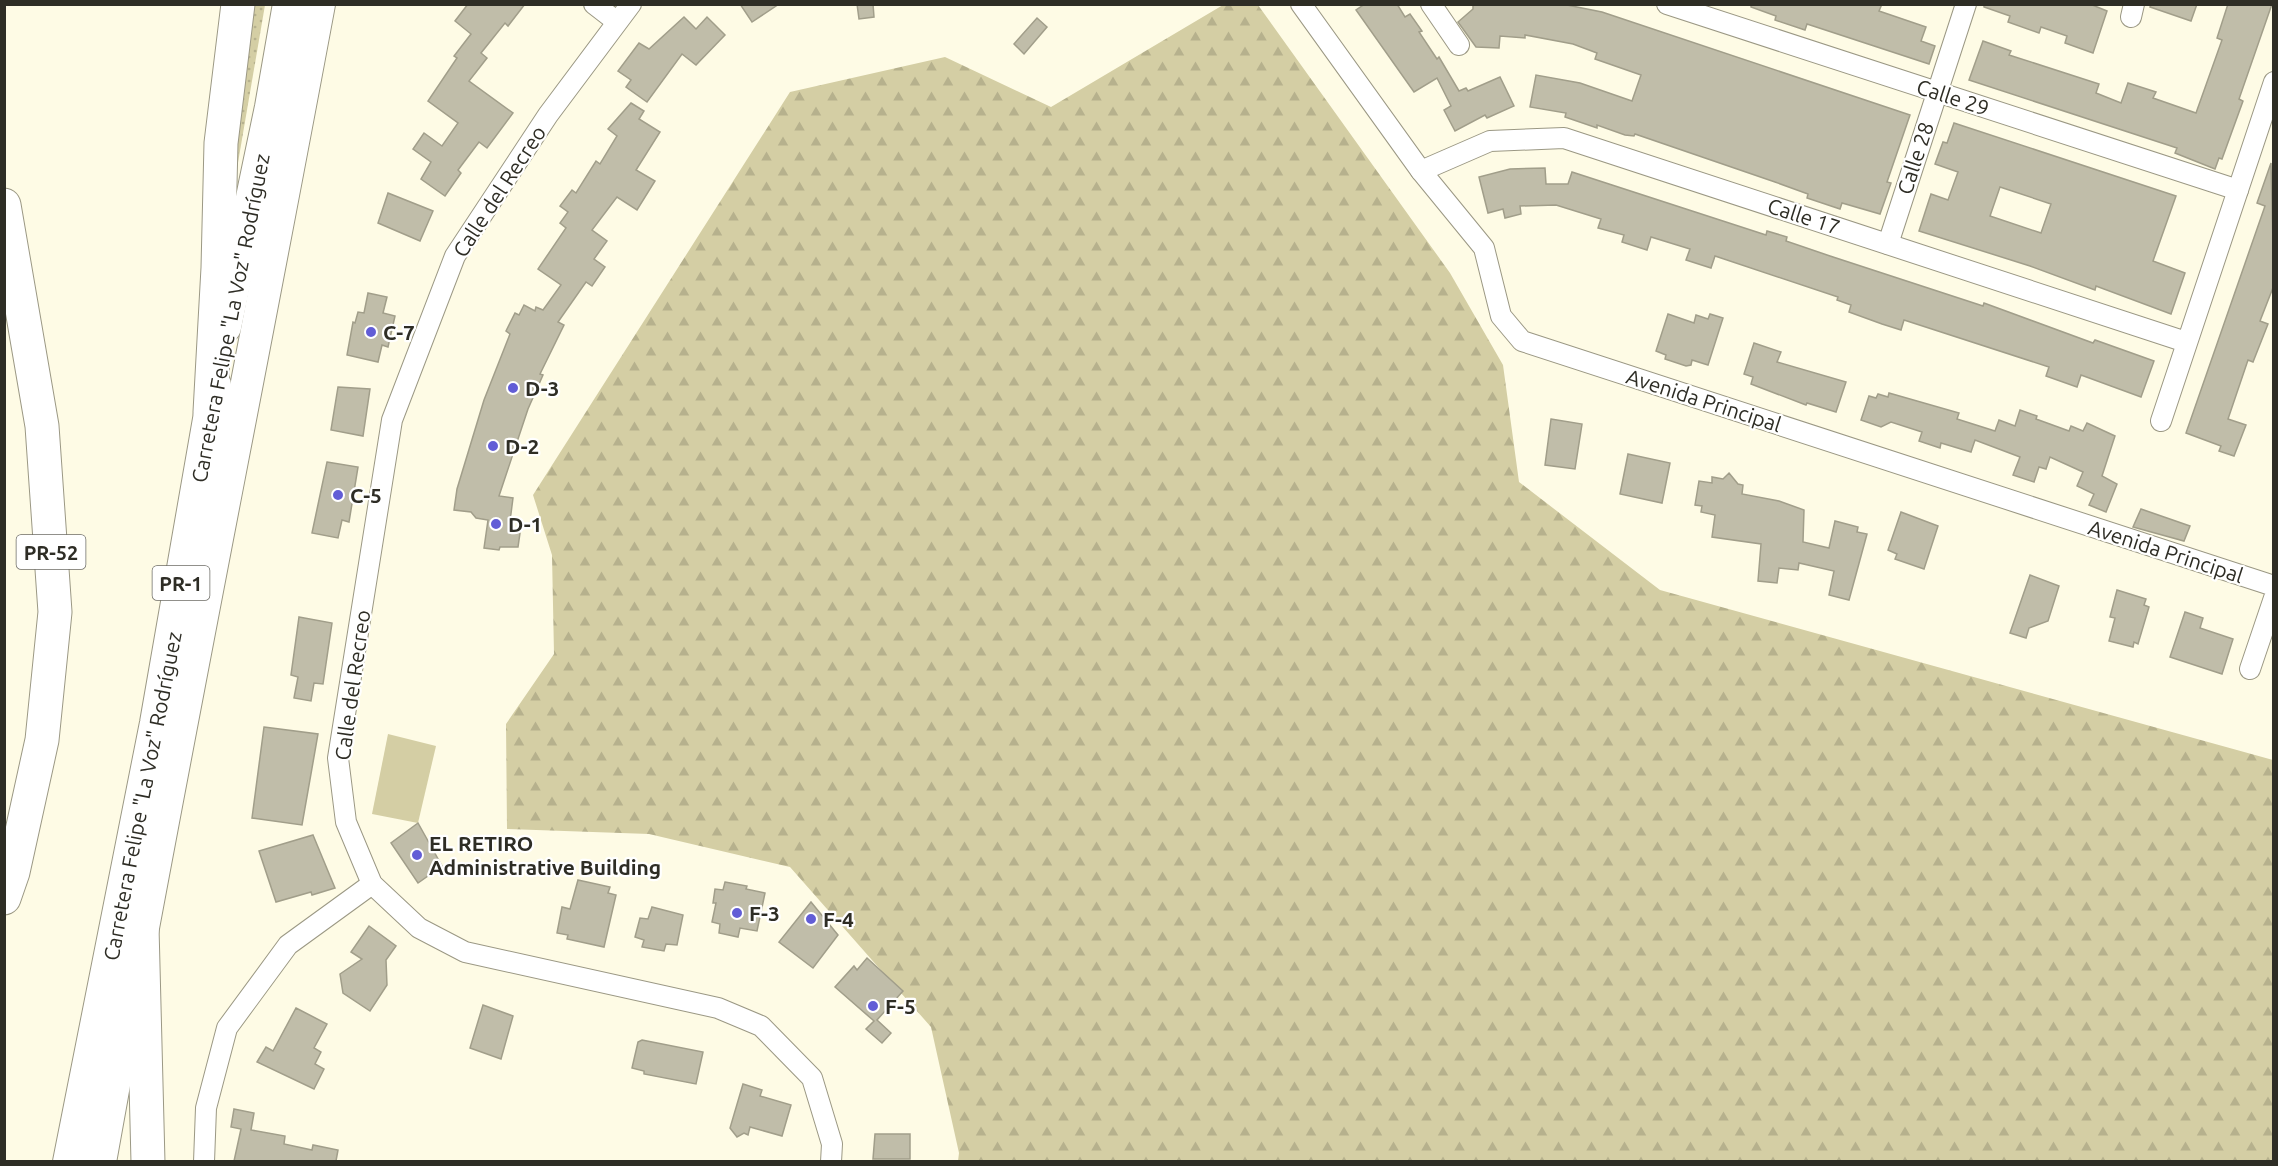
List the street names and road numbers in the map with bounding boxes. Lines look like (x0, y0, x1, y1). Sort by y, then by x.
street label: Calle 29 (1914, 74, 1992, 120)
street label: Calle 28 (1892, 119, 1938, 197)
street label: Calle del Recreo (448, 121, 550, 261)
street label: Carretera Felipe "La Voz" Rodríguez (186, 151, 274, 485)
street label: Calle 17 (1765, 193, 1843, 239)
street label: Avenida Principal (1624, 364, 1784, 436)
street label: Avenida Principal (2086, 515, 2246, 587)
road number: PR-52 (16, 535, 86, 569)
road number: PR-1 (152, 566, 210, 600)
street label: Calle del Recreo (330, 608, 374, 762)
street label: Carretera Felipe "La Voz" Rodríguez (98, 629, 186, 963)

